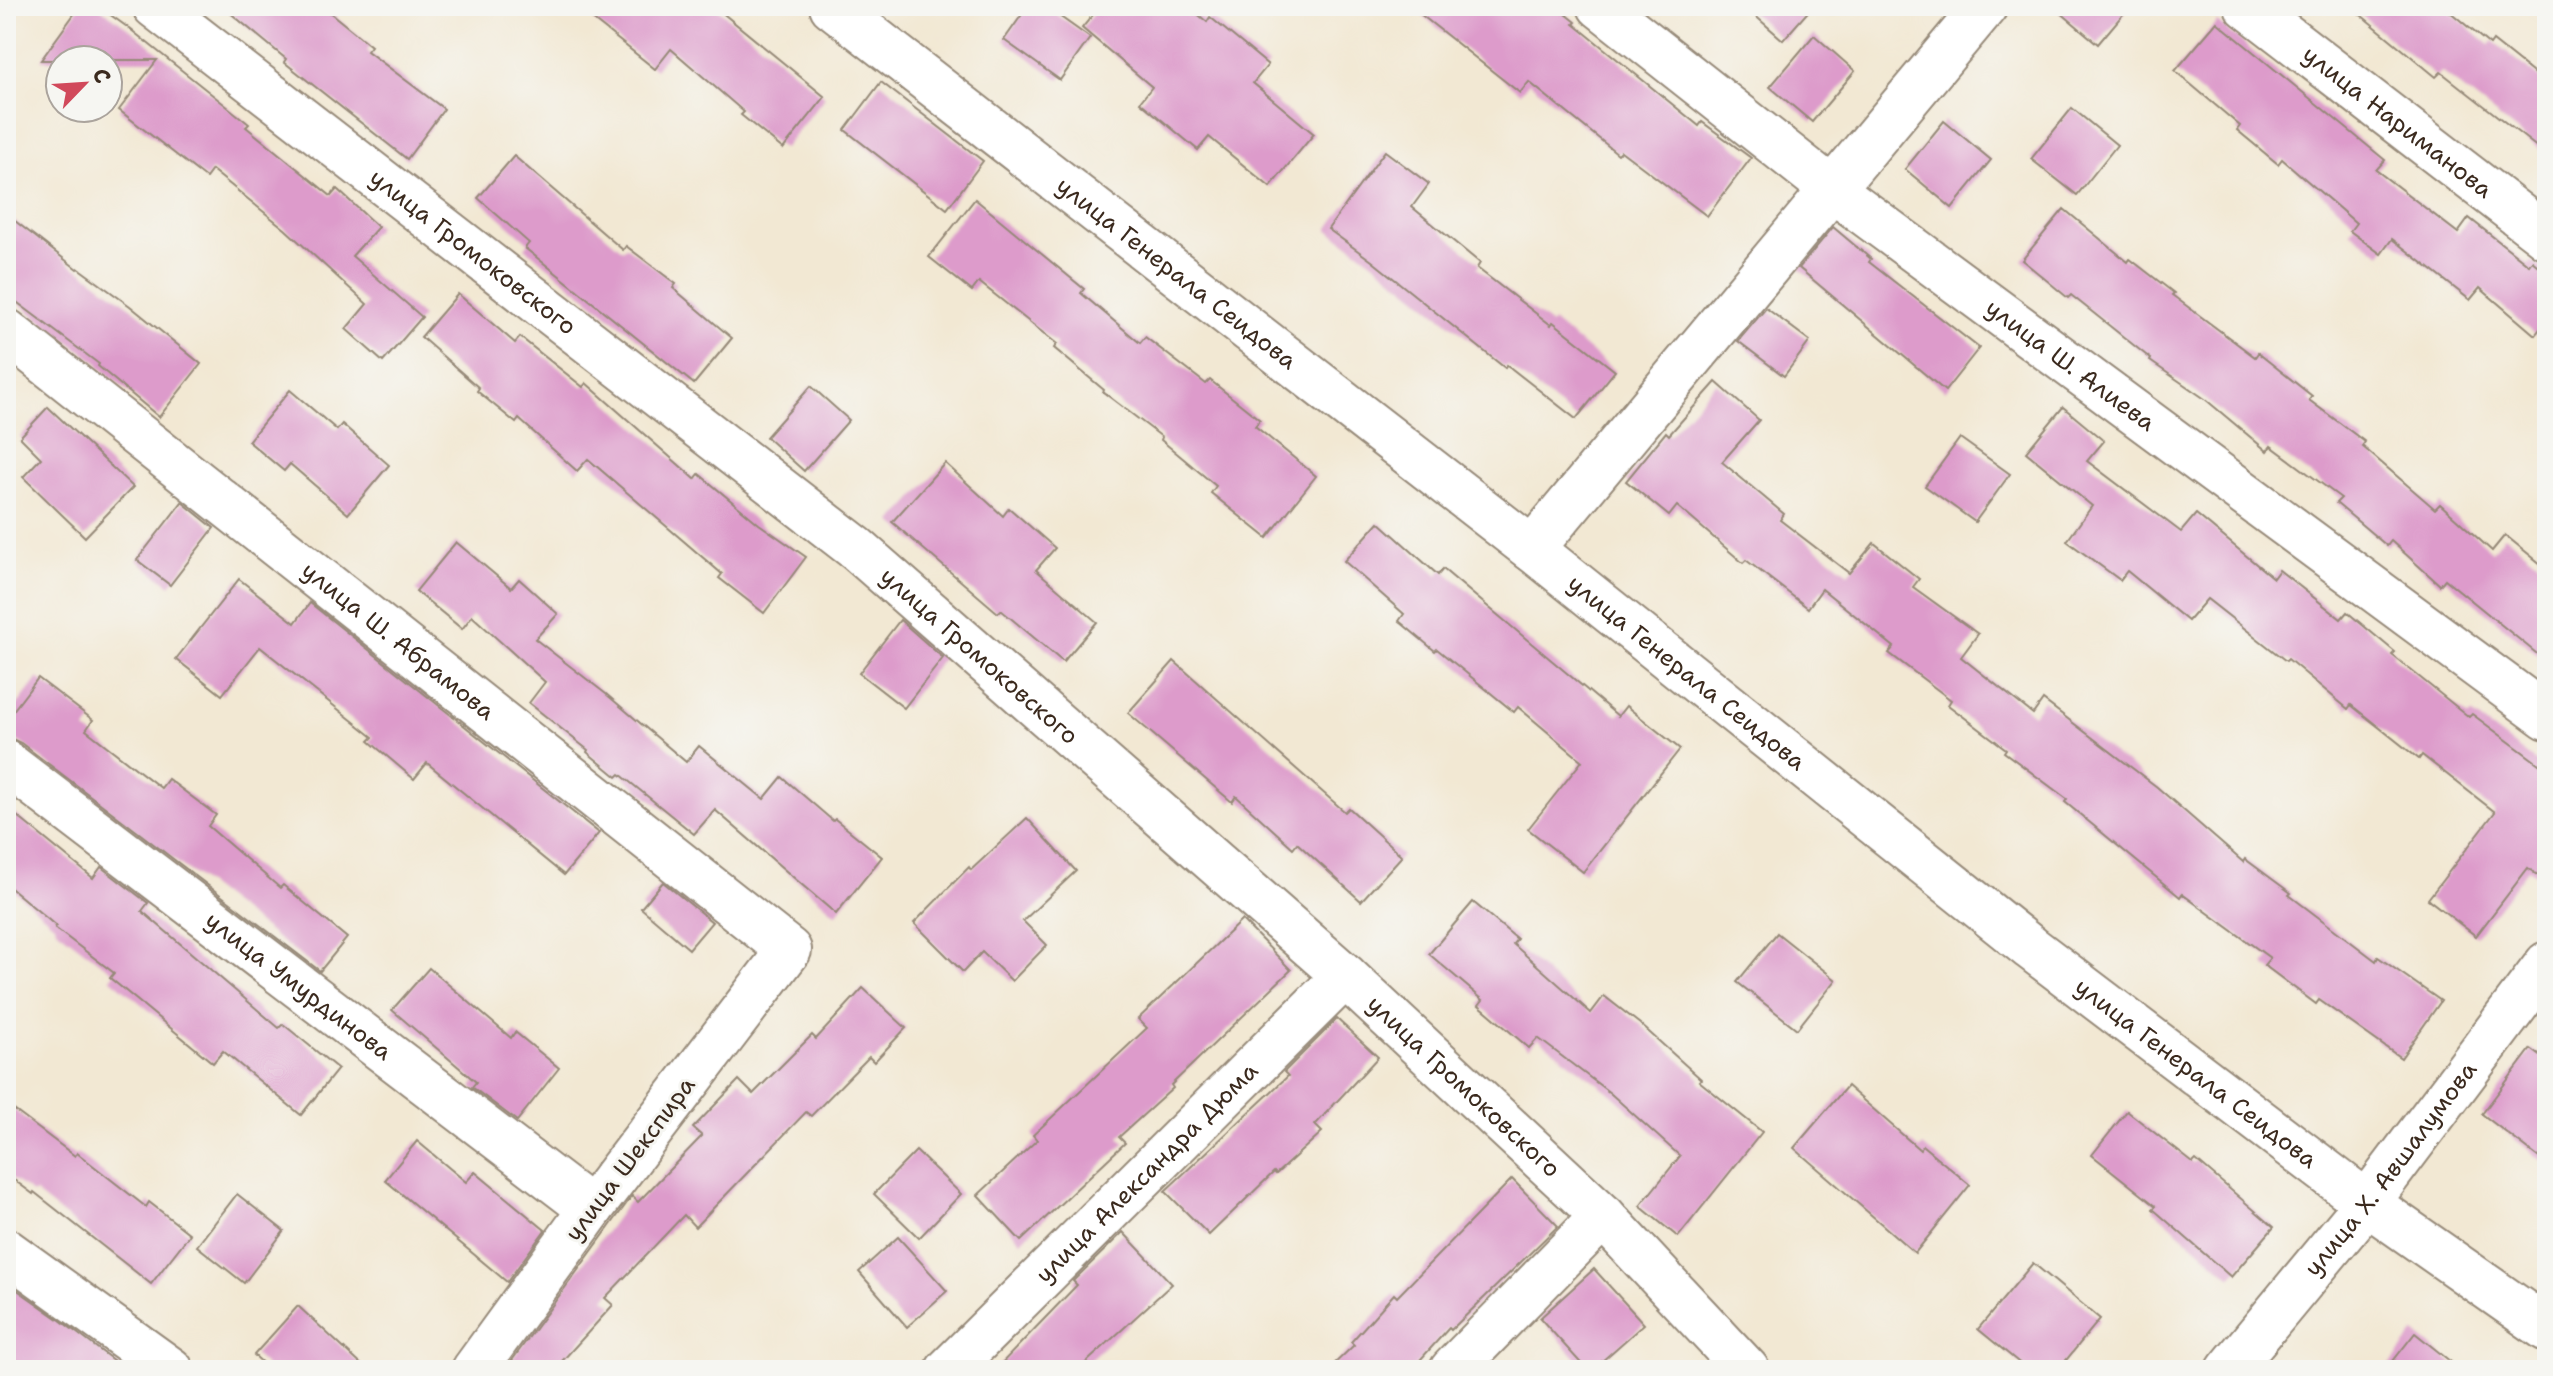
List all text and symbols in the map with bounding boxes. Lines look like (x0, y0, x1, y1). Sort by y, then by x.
street label: улица Нариманова (2296, 38, 2499, 205)
north arrow (44, 44, 124, 124)
text: С (86, 64, 118, 88)
street label: улица Громоковского (363, 162, 583, 342)
street label: улица Генерала Сеидова (1050, 170, 1304, 377)
street label: улица Ш. Алиева (1979, 292, 2162, 439)
street label: улица Ш. Абрамова (295, 555, 502, 728)
street label: улица Громоковского (873, 560, 1085, 752)
street label: улица Генерала Сеидова (1561, 568, 1813, 778)
street label: улица Умурдинова (199, 904, 399, 1068)
street label: улица Генерала Сеидова (2068, 971, 2324, 1176)
street label: улица Громоковского (1360, 988, 1567, 1184)
street label: улица Александра Дюма (1029, 1055, 1265, 1290)
street label: улица Х. Авшалумова (2297, 1055, 2484, 1283)
street label: улица Шекспира (558, 1070, 702, 1248)

